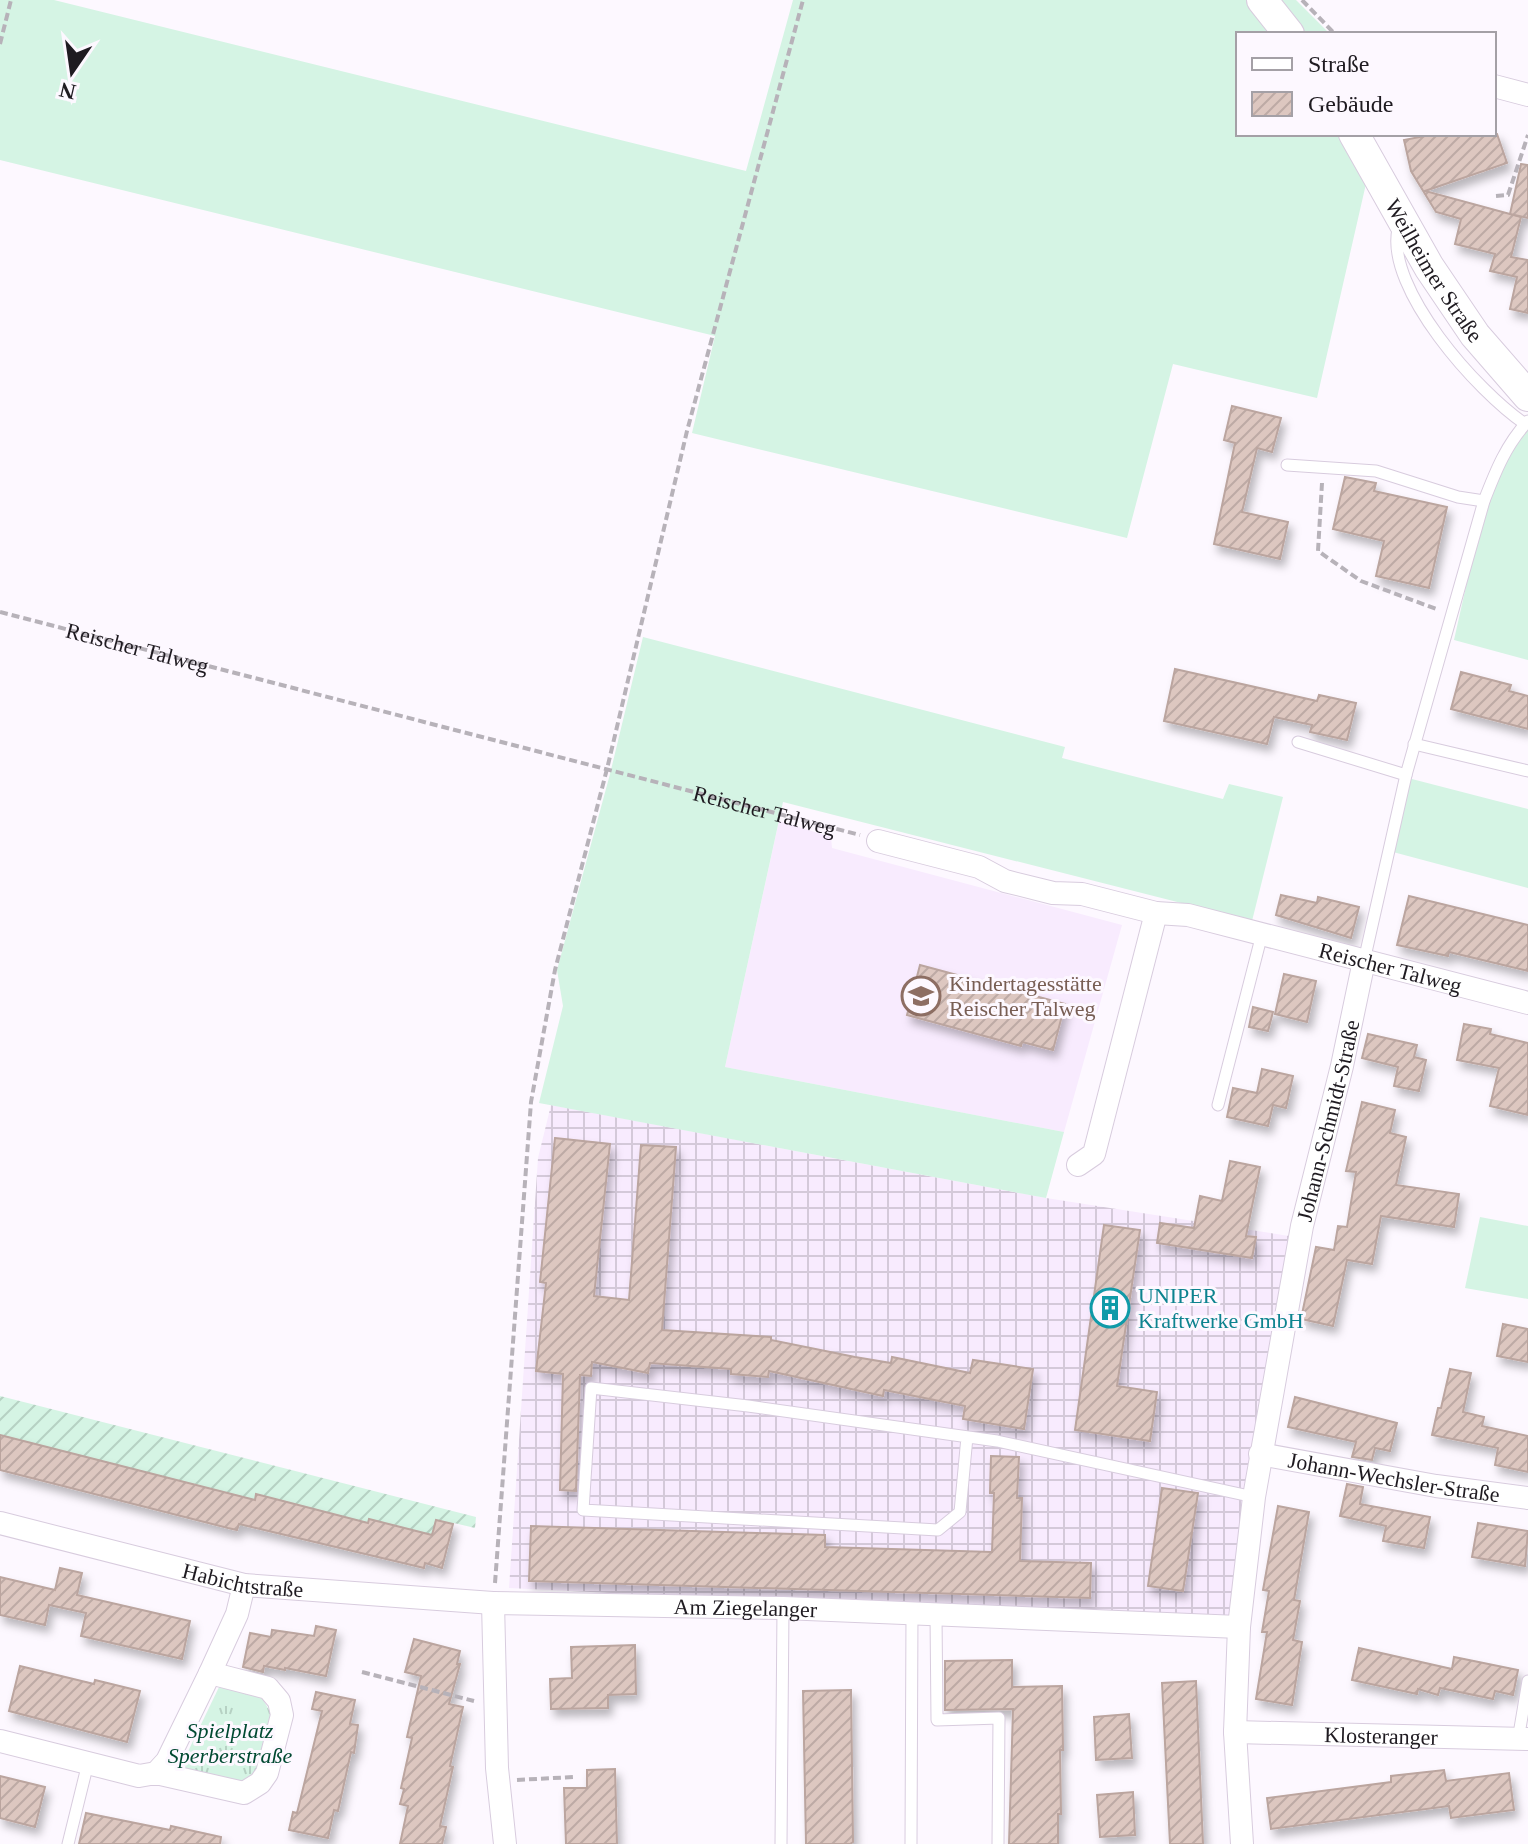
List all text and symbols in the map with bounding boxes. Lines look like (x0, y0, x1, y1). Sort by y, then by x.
north arrow (32, 32, 112, 112)
legend (1236, 32, 1496, 136)
text: Straße (1308, 51, 1369, 77)
text: N (57, 77, 78, 105)
text: Gebäude (1308, 91, 1393, 117)
street label: Weilheimer Straße (1380, 194, 1488, 347)
street label: Reischer Talweg (63, 617, 212, 678)
street label: Reischer Talweg (691, 780, 839, 841)
street label: Reischer Talweg (1316, 937, 1465, 998)
place label: Kindertagesstätte Reischer Talweg (949, 971, 1102, 1021)
school or university icon: Kindertagesstätte Reischer Talweg (900, 975, 942, 1017)
street label: Johann-Schmidt-Straße (1291, 1017, 1364, 1224)
place label: UNIPER Kraftwerke GmbH (1138, 1283, 1304, 1333)
building icon: UNIPER Kraftwerke GmbH (1089, 1287, 1131, 1329)
street label: Johann-Wechsler-Straße (1286, 1447, 1501, 1507)
street label: Habichtstraße (180, 1557, 304, 1602)
street label: Am Ziegelanger (673, 1594, 818, 1622)
park label: Spielplatz Sperberstraße (168, 1718, 293, 1768)
street label: Klosteranger (1324, 1722, 1439, 1749)

